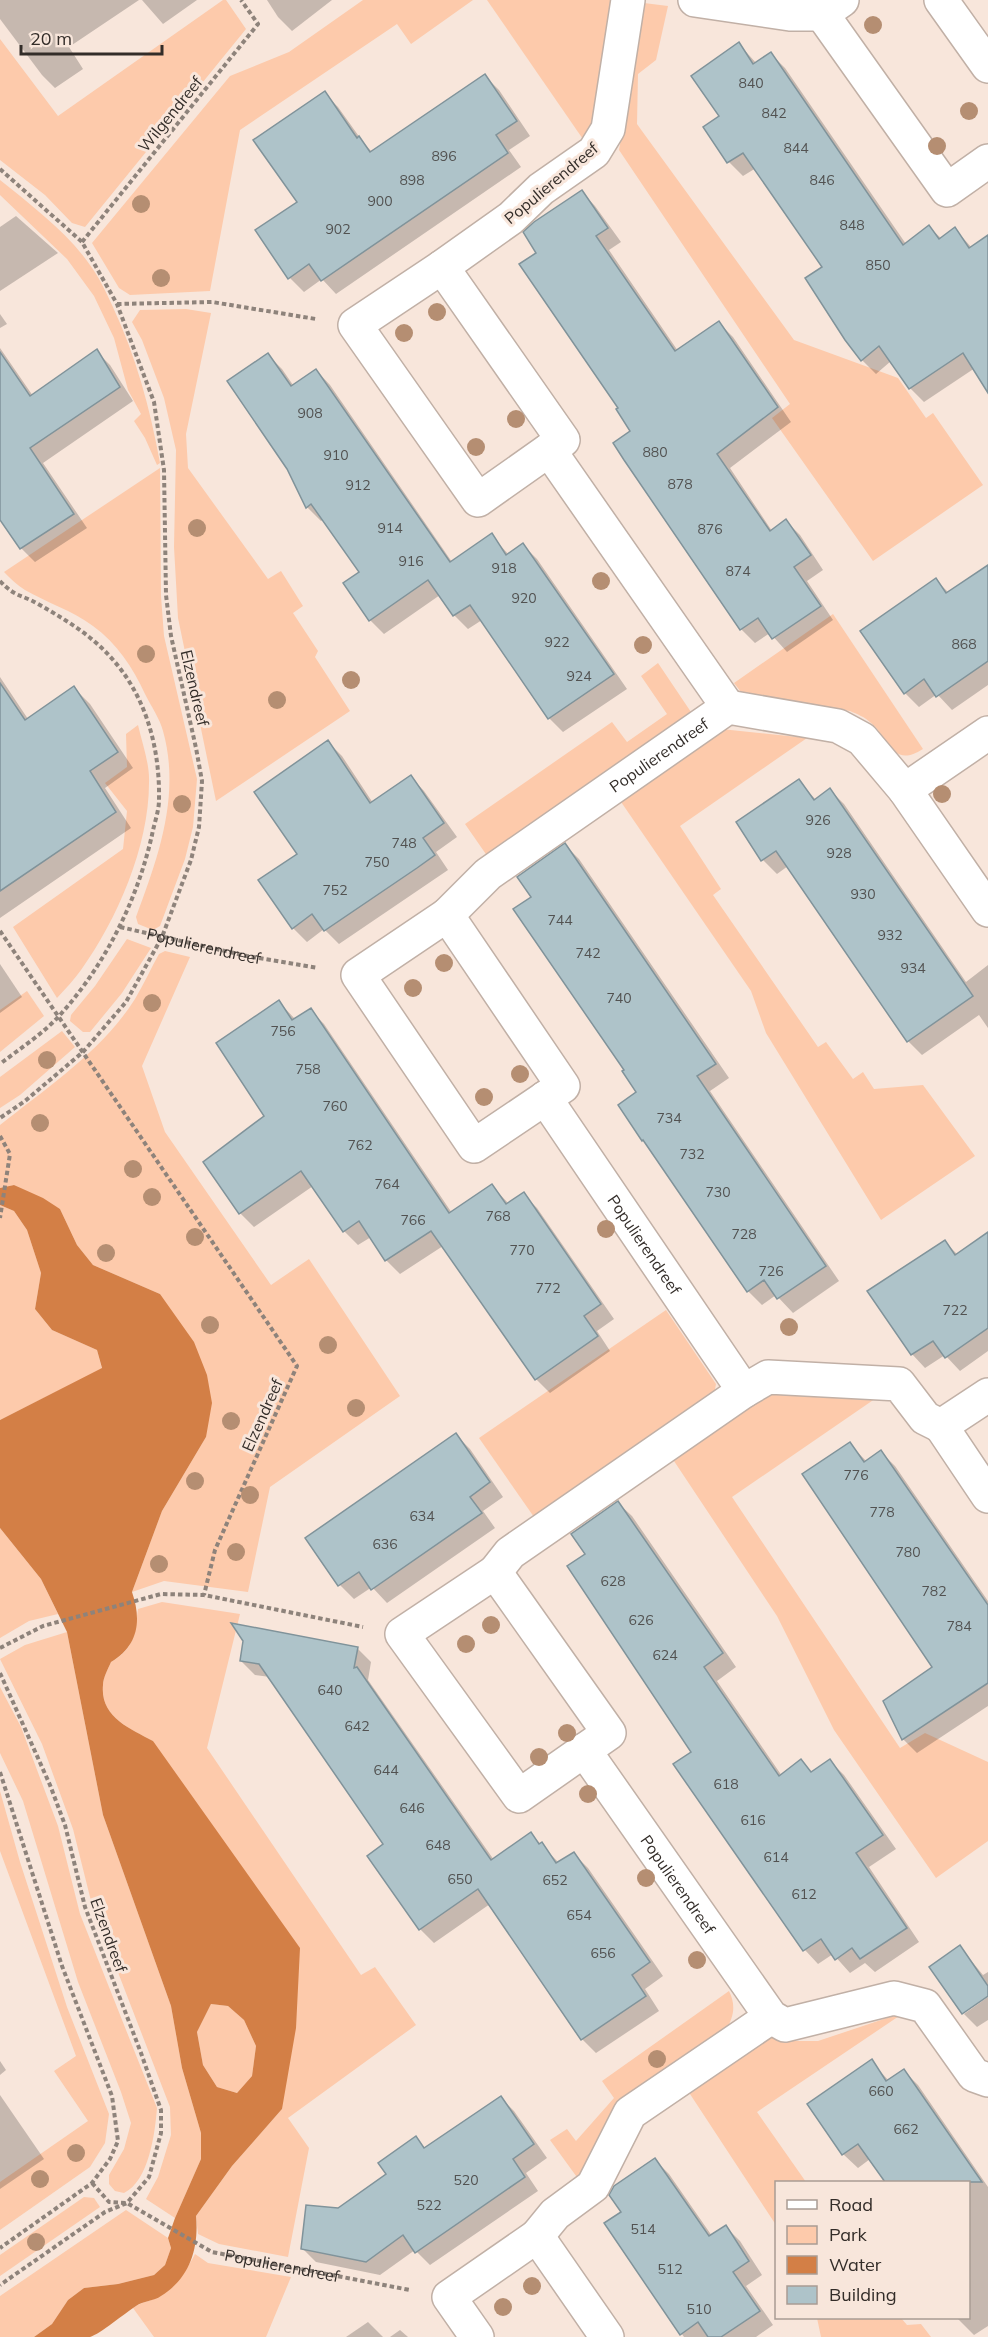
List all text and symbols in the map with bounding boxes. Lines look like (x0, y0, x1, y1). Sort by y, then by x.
scale bar (21, 18, 162, 56)
text: 20 m (30, 27, 72, 50)
street label: Wilgendreef (134, 72, 207, 156)
house number: 840 (738, 74, 764, 92)
house number: 842 (761, 104, 787, 122)
street label: Populierendreef (500, 138, 602, 228)
house number: 844 (783, 139, 809, 157)
house number: 896 (431, 147, 457, 165)
house number: 898 (399, 171, 425, 189)
house number: 846 (809, 171, 835, 189)
house number: 900 (367, 192, 393, 210)
house number: 848 (839, 216, 865, 234)
house number: 902 (325, 220, 351, 238)
house number: 850 (865, 256, 891, 274)
house number: 908 (297, 404, 323, 422)
house number: 880 (642, 443, 668, 461)
house number: 910 (323, 446, 349, 464)
house number: 878 (667, 475, 693, 493)
house number: 912 (345, 476, 371, 494)
house number: 914 (377, 519, 403, 537)
house number: 876 (697, 520, 723, 538)
house number: 916 (398, 552, 424, 570)
house number: 918 (491, 559, 517, 577)
house number: 874 (725, 562, 751, 580)
house number: 920 (511, 589, 537, 607)
house number: 922 (544, 633, 570, 651)
house number: 868 (951, 635, 977, 653)
street label: Elzendreef (177, 648, 214, 729)
house number: 924 (566, 667, 592, 685)
street label: Populierendreef (605, 713, 713, 797)
house number: 926 (805, 811, 831, 829)
house number: 748 (391, 834, 417, 852)
house number: 928 (826, 844, 852, 862)
house number: 750 (364, 853, 390, 871)
house number: 752 (322, 881, 348, 899)
house number: 930 (850, 885, 876, 903)
house number: 744 (547, 911, 573, 929)
street label: Populierendreef (145, 923, 263, 968)
house number: 932 (877, 926, 903, 944)
house number: 742 (575, 944, 601, 962)
house number: 934 (900, 959, 926, 977)
house number: 740 (606, 989, 632, 1007)
house number: 756 (270, 1022, 296, 1040)
house number: 758 (295, 1060, 321, 1078)
house number: 760 (322, 1097, 348, 1115)
house number: 734 (656, 1109, 682, 1127)
house number: 762 (347, 1136, 373, 1154)
house number: 732 (679, 1145, 705, 1163)
house number: 764 (374, 1175, 400, 1193)
house number: 730 (705, 1183, 731, 1201)
street label: Populierendreef (603, 1191, 686, 1299)
house number: 768 (485, 1207, 511, 1225)
house number: 766 (400, 1211, 426, 1229)
house number: 728 (731, 1225, 757, 1243)
house number: 770 (509, 1241, 535, 1259)
house number: 726 (758, 1262, 784, 1280)
house number: 772 (535, 1279, 561, 1297)
house number: 722 (942, 1301, 968, 1319)
street label: Elzendreef (237, 1375, 287, 1454)
house number: 776 (843, 1466, 869, 1484)
house number: 778 (869, 1503, 895, 1521)
house number: 634 (409, 1507, 435, 1525)
house number: 636 (372, 1535, 398, 1553)
house number: 780 (895, 1543, 921, 1561)
house number: 628 (600, 1572, 626, 1590)
house number: 782 (921, 1582, 947, 1600)
house number: 626 (628, 1611, 654, 1629)
house number: 784 (946, 1617, 972, 1635)
house number: 624 (652, 1646, 678, 1664)
house number: 640 (317, 1681, 343, 1699)
house number: 642 (344, 1717, 370, 1735)
house number: 644 (373, 1761, 399, 1779)
house number: 618 (713, 1775, 739, 1793)
house number: 646 (399, 1799, 425, 1817)
house number: 616 (740, 1811, 766, 1829)
street label: Populierendreef (637, 1831, 720, 1938)
house number: 648 (425, 1836, 451, 1854)
house number: 614 (763, 1848, 789, 1866)
house number: 650 (447, 1870, 473, 1888)
house number: 652 (542, 1871, 568, 1889)
house number: 612 (791, 1885, 817, 1903)
street label: Elzendreef (86, 1895, 132, 1975)
house number: 654 (566, 1906, 592, 1924)
house number: 656 (590, 1944, 616, 1962)
house number: 660 (868, 2082, 894, 2100)
house number: 662 (893, 2120, 919, 2138)
house number: 520 (453, 2171, 479, 2189)
legend (775, 2181, 970, 2319)
text: Road (829, 2193, 873, 2216)
house number: 522 (416, 2196, 442, 2214)
house number: 514 (630, 2220, 656, 2238)
text: Park (829, 2223, 868, 2246)
street label: Populierendreef (223, 2245, 342, 2286)
text: Water (829, 2253, 882, 2276)
house number: 512 (657, 2260, 683, 2278)
text: Building (829, 2283, 897, 2306)
house number: 510 (686, 2300, 712, 2318)

